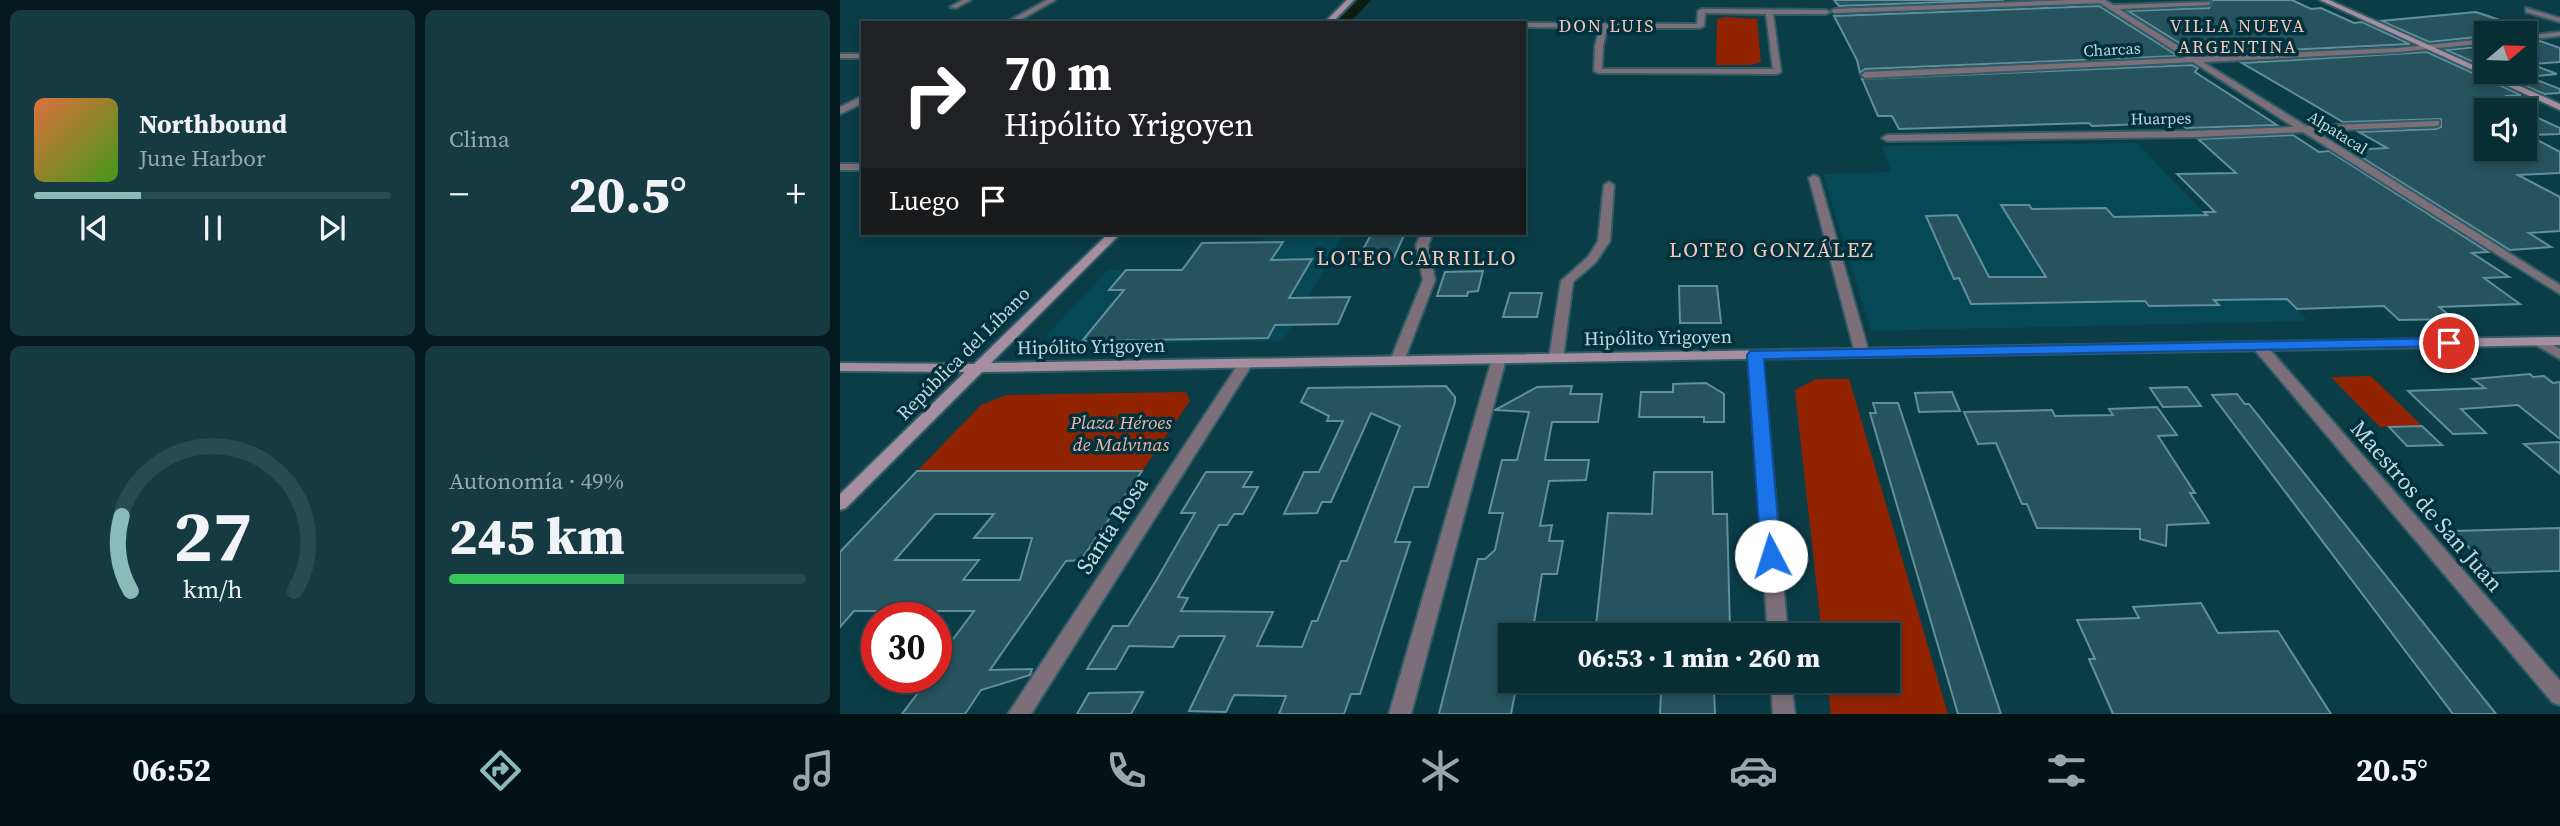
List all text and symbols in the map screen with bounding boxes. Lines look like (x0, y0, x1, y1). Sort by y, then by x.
district label: DON LUIS (1558, 13, 1656, 38)
district label: VILLA NUEVA ARGENTINA (2170, 13, 2306, 59)
north arrow (2474, 21, 2538, 84)
map controls (2474, 21, 2537, 161)
street label: Charcas (2083, 37, 2141, 61)
text: 70 m (1004, 39, 1112, 106)
icon: right (889, 49, 980, 140)
button: sound (2474, 98, 2537, 161)
text: Hipólito Yrigoyen (1004, 103, 1254, 147)
street label: Alpatacal (2304, 105, 2372, 159)
text: Northbound (139, 106, 287, 142)
street label: Huarpes (2130, 106, 2192, 130)
text: Clima (449, 123, 510, 155)
text: June Harbor (139, 142, 266, 174)
text: 20.5° (568, 158, 687, 229)
text: − (449, 168, 469, 220)
text: + (786, 168, 806, 220)
icon: arrive (974, 182, 1012, 220)
text: Luego (889, 183, 960, 219)
icon: previous (75, 209, 113, 247)
icon: pause (194, 209, 232, 247)
icon: next (313, 209, 351, 247)
district label: LOTEO GONZÁLEZ (1669, 235, 1875, 264)
district label: LOTEO CARRILLO (1317, 243, 1518, 272)
street label: República del Líbano (891, 281, 1035, 425)
pin (2419, 313, 2479, 373)
street label: Hipólito Yrigoyen (1584, 323, 1732, 351)
icon: arrive (2430, 324, 2468, 362)
street label: Hipólito Yrigoyen (1017, 332, 1165, 360)
park label: Plaza Héroes de Malvinas (1069, 409, 1172, 457)
street label: Maestros de San Juan (2343, 413, 2511, 599)
text: Autonomía · 49% (449, 465, 624, 497)
street label: Santa Rosa (1068, 470, 1156, 580)
text: 27 (173, 486, 252, 585)
text: 245 km (449, 500, 625, 571)
position arrow (1734, 519, 1808, 593)
text: km/h (183, 572, 242, 606)
speed limit sign: 30 (861, 602, 952, 693)
text: 06:53 · 1 min · 260 m (1578, 640, 1820, 676)
icon: directions (476, 746, 525, 795)
icon: music (789, 746, 838, 795)
icon: phone (1102, 746, 1151, 795)
icon: climate (1416, 746, 1465, 795)
icon: car (1729, 746, 1778, 795)
icon: filters (2042, 746, 2091, 795)
text: 06:52 (132, 748, 211, 792)
text: 20.5° (2356, 748, 2428, 792)

